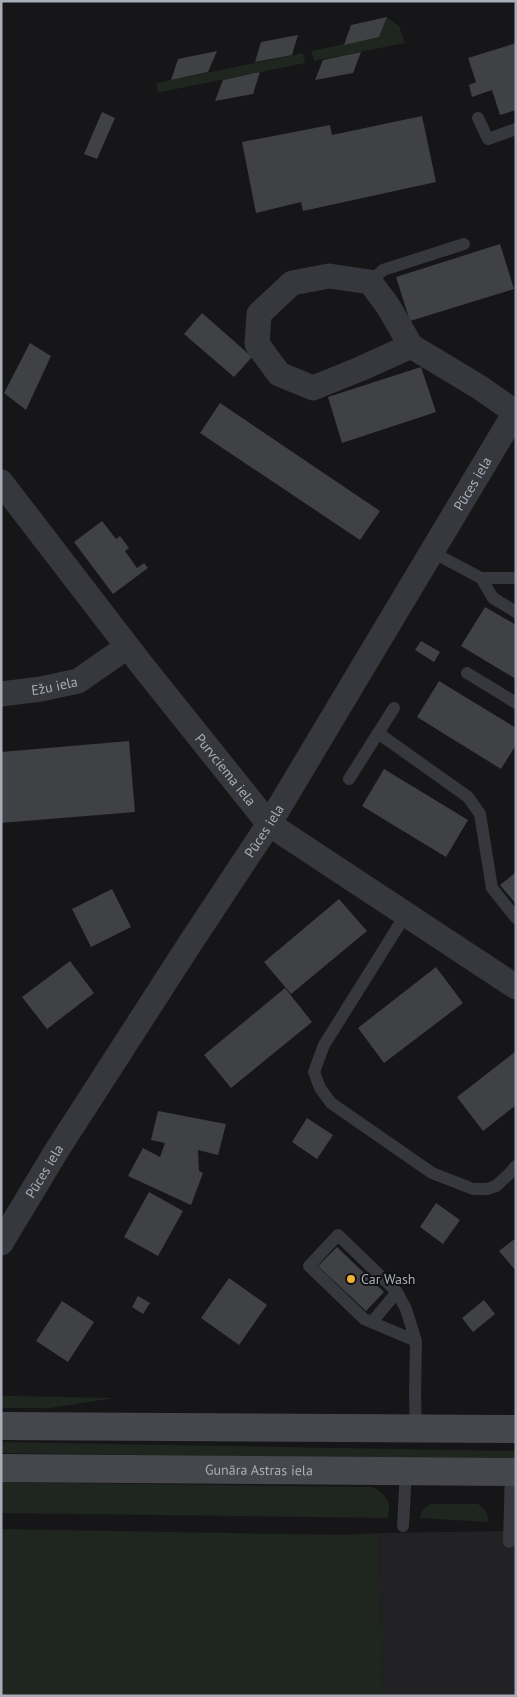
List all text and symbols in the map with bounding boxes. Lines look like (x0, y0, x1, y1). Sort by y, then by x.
street label: Pūces iela (450, 453, 496, 514)
street label: Ežu iela (30, 672, 79, 699)
street label: Purvciema iela (191, 730, 260, 810)
street label: Pūces iela (240, 801, 288, 861)
street label: Pūces iela (21, 1141, 67, 1201)
place label: Car Wash (361, 1270, 415, 1288)
marker: Car Wash (345, 1273, 357, 1285)
street label: Gunāra Astras iela (205, 1461, 313, 1479)

